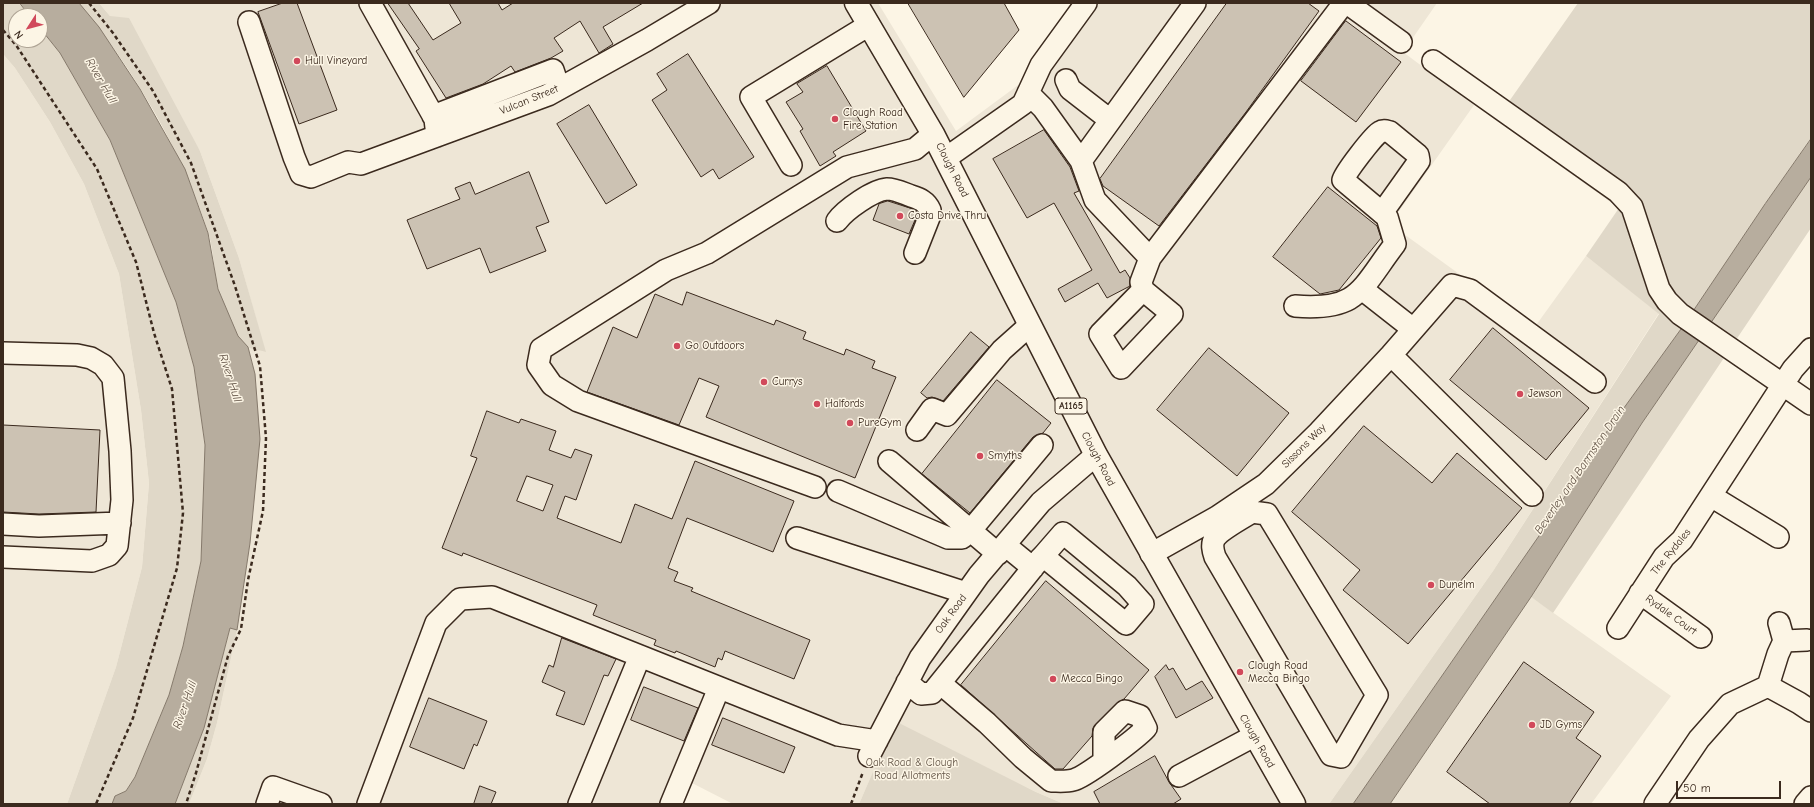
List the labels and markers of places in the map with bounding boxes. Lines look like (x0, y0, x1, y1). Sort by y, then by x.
place label: Hull Vineyard (305, 54, 367, 68)
marker: Hull Vineyard (292, 56, 302, 66)
place label: Clough Road Fire Station (843, 106, 903, 132)
marker: Clough Road Fire Station (830, 114, 840, 124)
place label: Costa Drive Thru (908, 209, 986, 223)
marker: Costa Drive Thru (895, 211, 905, 221)
place label: Go Outdoors (685, 339, 744, 353)
marker: Go Outdoors (672, 341, 682, 351)
place label: Currys (772, 375, 803, 389)
marker: Currys (759, 377, 769, 387)
place label: Jewson (1528, 387, 1562, 401)
marker: Jewson (1515, 389, 1525, 399)
place label: Halfords (825, 397, 864, 411)
marker: Halfords (812, 399, 822, 409)
place label: PureGym (858, 416, 901, 430)
marker: PureGym (845, 418, 855, 428)
place label: Smyths (988, 449, 1022, 463)
marker: Smyths (975, 451, 985, 461)
place label: Dunelm (1439, 578, 1475, 592)
marker: Dunelm (1426, 580, 1436, 590)
place label: Clough Road Mecca Bingo (1248, 659, 1310, 685)
marker: Clough Road Mecca Bingo (1235, 667, 1245, 677)
place label: Mecca Bingo (1061, 672, 1123, 686)
marker: Mecca Bingo (1048, 674, 1058, 684)
place label: JD Gyms (1540, 718, 1582, 732)
marker: JD Gyms (1527, 720, 1537, 730)

